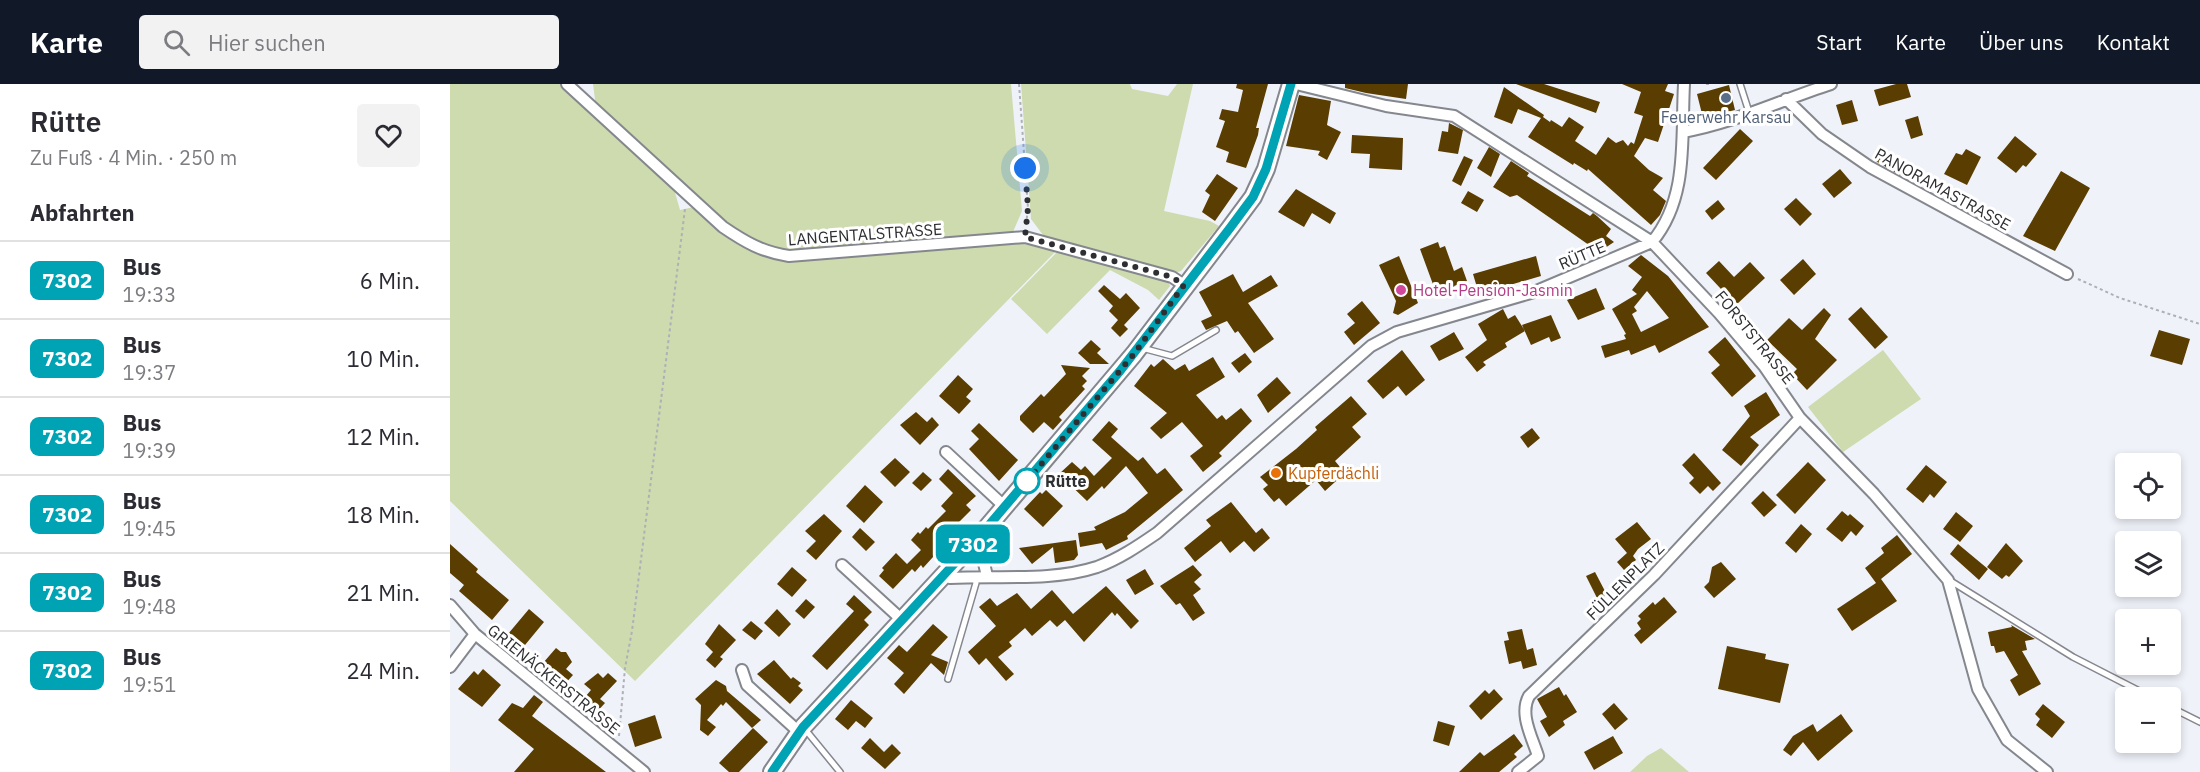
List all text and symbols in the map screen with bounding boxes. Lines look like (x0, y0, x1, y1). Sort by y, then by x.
search box (139, 15, 559, 69)
text: Karte (30, 24, 103, 61)
icon: search (160, 26, 193, 59)
text: Hier suchen (208, 28, 326, 57)
text: Start (1816, 28, 1862, 56)
text: Karte (1895, 28, 1946, 56)
text: Über uns (1979, 28, 2064, 56)
text: Kontakt (2097, 28, 2170, 56)
marker: Feuerwehr Karsau (1719, 91, 1733, 105)
text: Rütte (30, 103, 101, 140)
button: heart (357, 104, 420, 167)
place label: Feuerwehr Karsau (1661, 107, 1791, 127)
street label: PANORAMASTRASSE (1872, 143, 2014, 235)
text: Zu Fuß · 4 Min. · 250 m (30, 144, 237, 171)
your location (1010, 153, 1040, 183)
text: Abfahrten (30, 198, 135, 227)
street label: LANGENTALSTRASSE (787, 219, 943, 249)
street label: RÜTTE (1556, 236, 1608, 274)
text: Bus (122, 252, 161, 281)
text: 7302 (42, 266, 92, 294)
text: 6 Min. (360, 266, 420, 295)
place label: Hotel-Pension-Jasmin (1413, 280, 1573, 300)
text: 19:33 (122, 281, 176, 308)
marker: Hotel-Pension-Jasmin (1394, 283, 1408, 297)
street label: FORSTSTRASSE (1711, 286, 1799, 388)
text: Bus (122, 330, 161, 359)
text: 7302 (42, 344, 92, 372)
text: 10 Min. (347, 344, 420, 373)
text: 19:37 (122, 359, 176, 386)
text: Bus (122, 408, 161, 437)
text: 7302 (42, 422, 92, 450)
text: 12 Min. (347, 422, 420, 451)
text: 19:39 (122, 437, 176, 464)
map controls (2115, 453, 2181, 753)
button: locate (2115, 453, 2181, 519)
place label: Kupferdächli (1288, 463, 1379, 483)
marker: Kupferdächli (1269, 466, 1283, 480)
marker: Rütte (1014, 468, 1040, 494)
place label: Rütte (1045, 471, 1086, 491)
text: Bus (122, 486, 161, 515)
text: 7302 (42, 500, 92, 528)
text: 18 Min. (347, 500, 420, 529)
text: 19:45 (122, 515, 176, 542)
line badge: 7302 (931, 524, 1015, 564)
text: 7302 (948, 530, 998, 558)
button: layers (2115, 531, 2181, 597)
street label: FÜLLENPLATZ (1582, 538, 1668, 624)
text: Bus (122, 564, 161, 593)
text: 7302 (42, 578, 92, 606)
text: 21 Min. (347, 578, 420, 607)
text: 19:48 (122, 593, 176, 620)
button: + (2115, 609, 2181, 675)
street label: GRIENÄCKERSTRASSE (484, 619, 624, 739)
text: Bus (122, 642, 161, 671)
text: 7302 (42, 656, 92, 684)
text: 24 Min. (347, 656, 420, 685)
text: 19:51 (122, 671, 176, 698)
button: − (2115, 687, 2181, 753)

